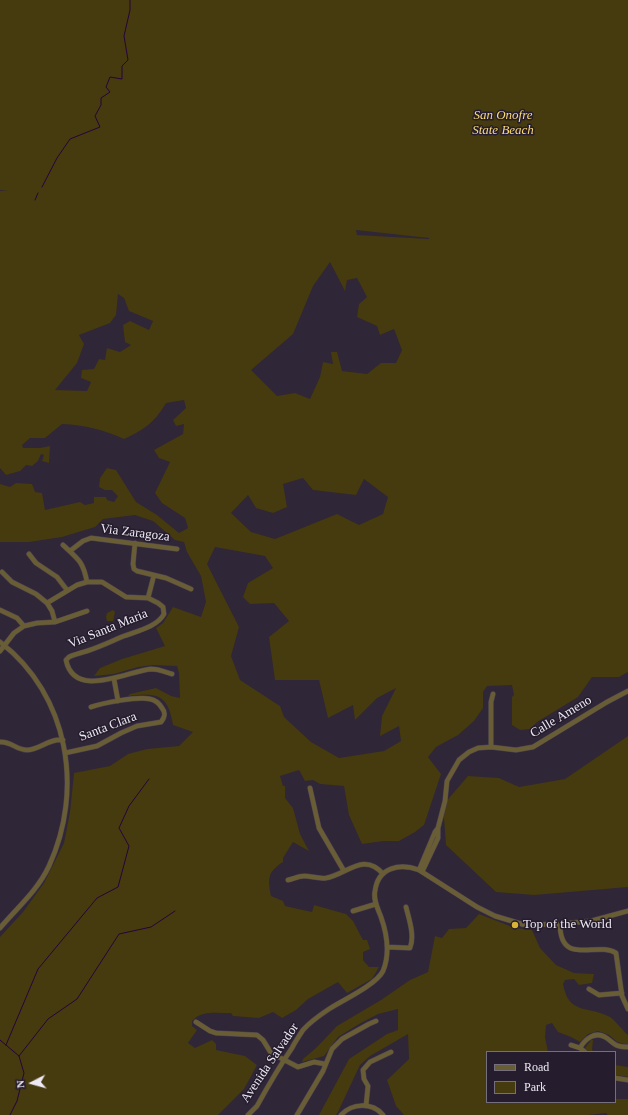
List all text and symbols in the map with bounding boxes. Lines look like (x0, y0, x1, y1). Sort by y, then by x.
park label: San Onofre State Beach (472, 108, 534, 139)
street label: Via Zaragoza (100, 521, 170, 545)
street label: Via Santa Maria (66, 606, 150, 652)
street label: Calle Ameno (527, 693, 595, 741)
street label: Santa Clara (77, 709, 139, 745)
place label: Top of the World (523, 917, 612, 933)
marker: Top of the World (510, 920, 520, 930)
street label: Avenida Salvador (238, 1020, 302, 1106)
legend (486, 1051, 616, 1103)
text: Road (524, 1060, 549, 1074)
north arrow (12, 1063, 52, 1103)
text: N (14, 1080, 26, 1089)
text: Park (524, 1080, 546, 1094)

